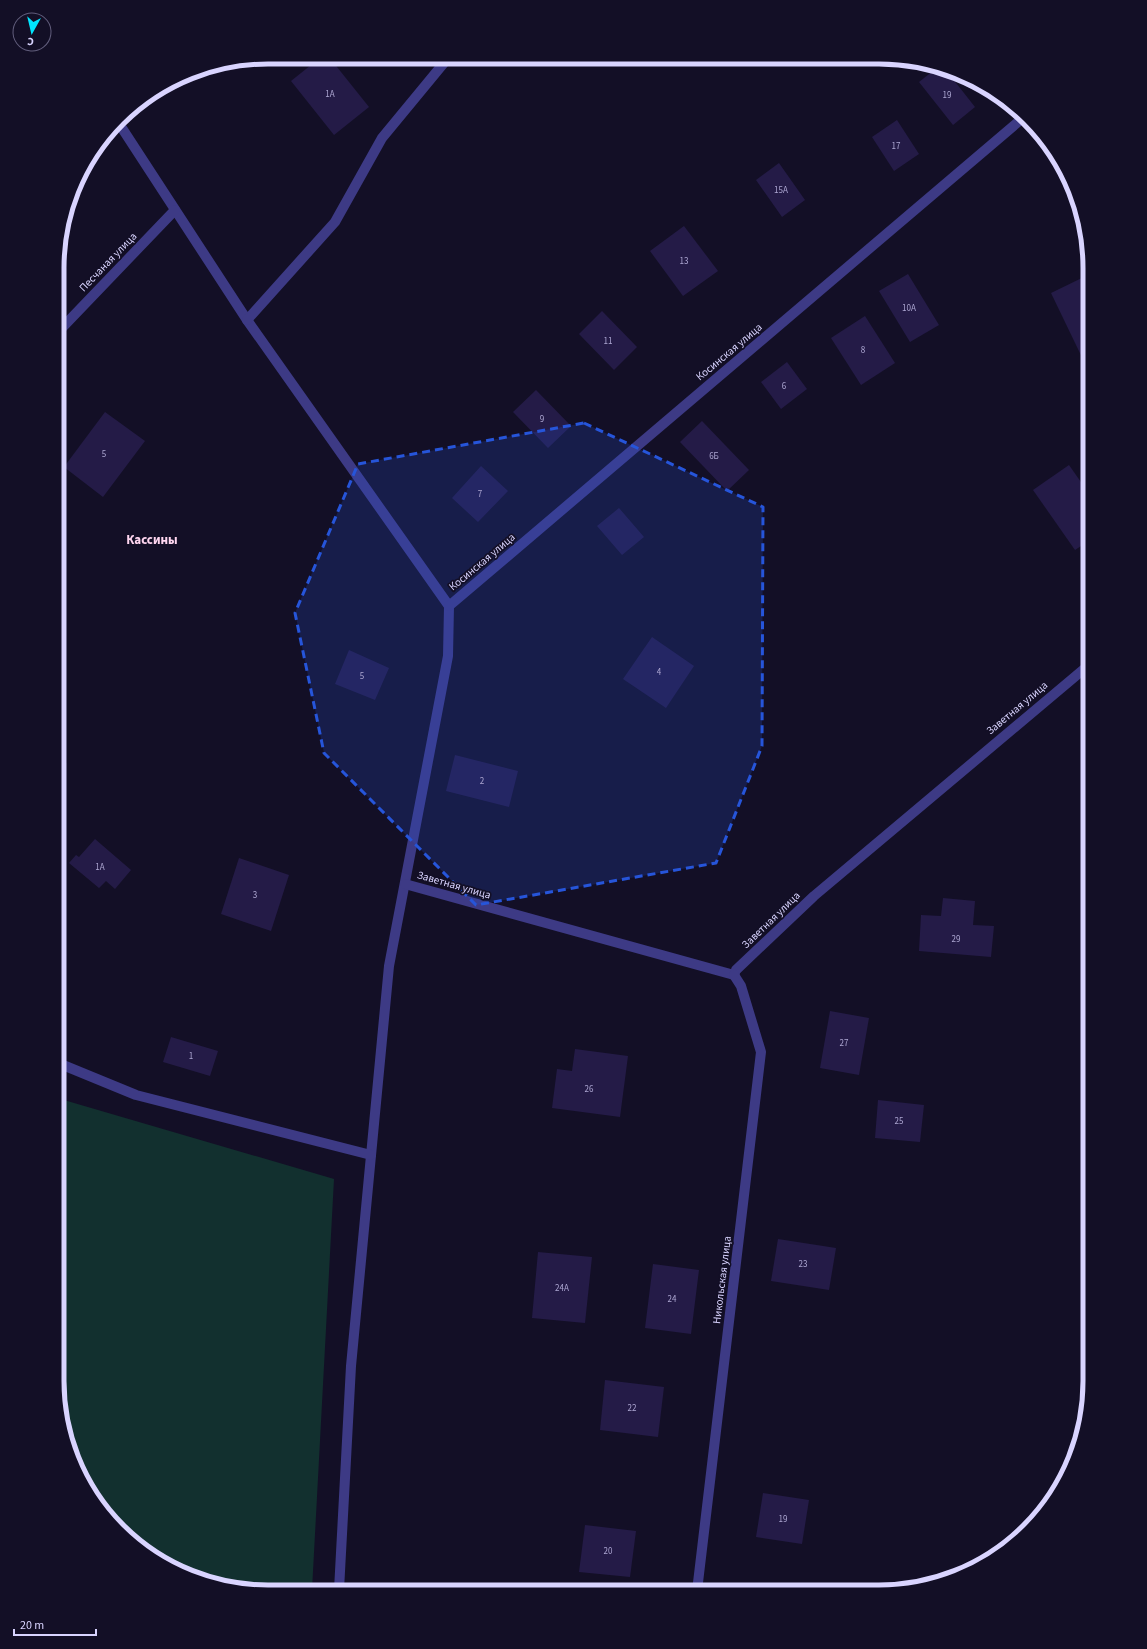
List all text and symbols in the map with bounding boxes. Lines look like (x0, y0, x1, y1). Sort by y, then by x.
north arrow (12, 12, 52, 52)
text: С (26, 33, 35, 49)
house number: 1А (325, 88, 335, 101)
house number: 19 (943, 89, 952, 102)
house number: 17 (892, 140, 901, 153)
house number: 15А (774, 184, 788, 197)
street label: Песчаная улица (76, 229, 140, 295)
house number: 13 (680, 255, 689, 268)
house number: 10А (902, 302, 916, 315)
street label: Косинская улица (693, 320, 765, 384)
house number: 11 (604, 335, 612, 348)
house number: 8 (861, 344, 866, 357)
house number: 6 (782, 380, 787, 393)
house number: 9 (540, 413, 545, 426)
house number: 5 (102, 448, 107, 461)
house number: 6Б (709, 450, 719, 463)
house number: 7 (478, 488, 483, 501)
street label: Косинская улица (446, 530, 518, 594)
district label: Кассины (126, 531, 178, 549)
house number: 4 (657, 666, 662, 679)
house number: 5 (360, 670, 365, 683)
street label: Заветная улица (983, 678, 1051, 738)
house number: 2 (480, 775, 485, 788)
house number: 1А (95, 861, 105, 874)
street label: Заветная улица (415, 867, 493, 903)
street label: Заветная улица (738, 888, 804, 952)
house number: 3 (253, 889, 258, 902)
house number: 29 (952, 933, 961, 946)
house number: 27 (840, 1037, 849, 1050)
house number: 1 (189, 1050, 193, 1063)
house number: 26 (585, 1083, 594, 1096)
house number: 25 (895, 1115, 904, 1128)
street label: Никольская улица (709, 1235, 735, 1325)
house number: 23 (799, 1258, 808, 1271)
house number: 24А (555, 1282, 569, 1295)
house number: 24 (668, 1293, 677, 1306)
house number: 22 (628, 1402, 637, 1415)
house number: 19 (779, 1513, 788, 1526)
house number: 20 (604, 1545, 613, 1558)
scale bar (14, 1611, 96, 1637)
text: 20 m (20, 1617, 44, 1634)

